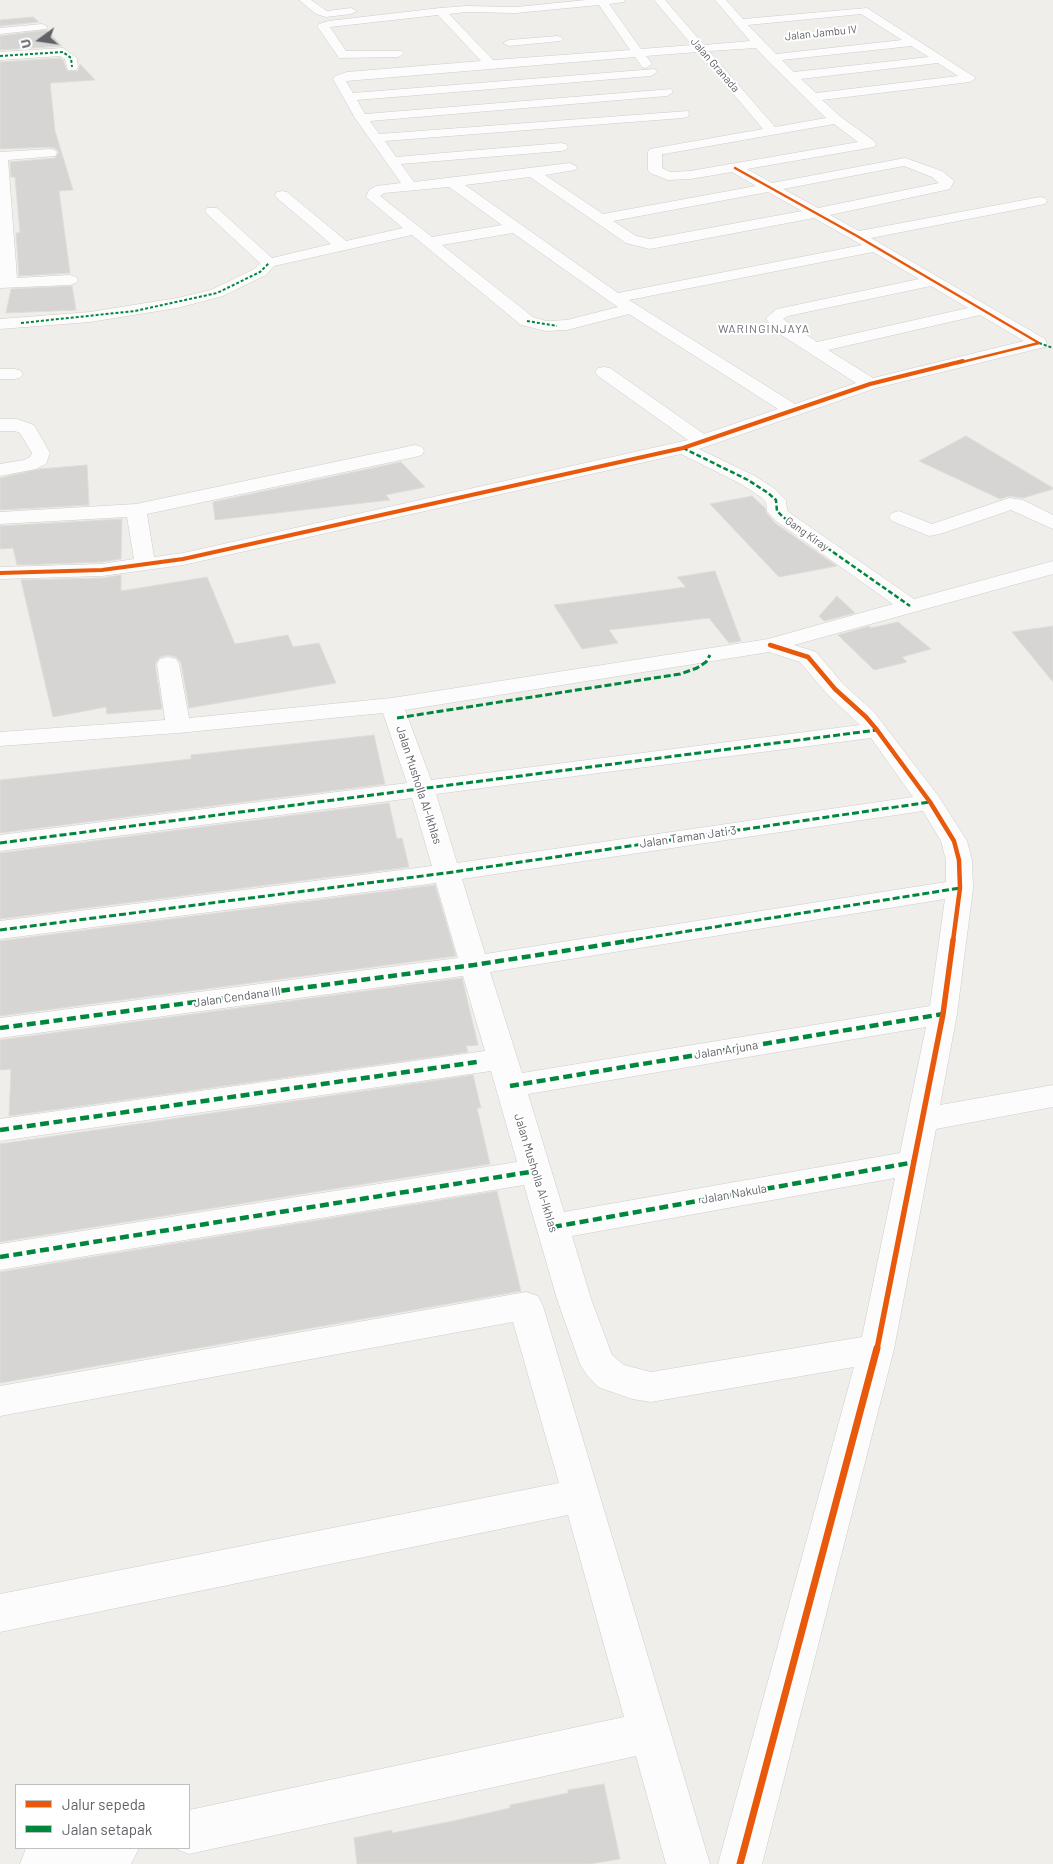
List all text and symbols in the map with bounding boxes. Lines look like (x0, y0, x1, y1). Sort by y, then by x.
north arrow (15, 15, 65, 65)
street label: Jalan Jambu IV (784, 23, 858, 43)
street label: Jalan Granada (688, 35, 742, 95)
text: U (16, 37, 34, 50)
district label: WARINGINJAYA (716, 322, 812, 336)
street label: Gang Kiray (783, 514, 831, 554)
street label: Jalan Musholla Al-Ikhlas (393, 724, 445, 846)
street label: Jalan Taman Jati 3 (639, 823, 737, 851)
street label: Jalan Cendana III (192, 984, 282, 1010)
street label: Jalan Arjuna (693, 1038, 759, 1062)
street label: Jalan Musholla Al-Ikhlas (511, 1112, 561, 1234)
street label: Jalan Nakula (700, 1181, 768, 1207)
legend (15, 1784, 190, 1849)
text: Jalur sepeda (62, 1795, 146, 1813)
text: Jalan setapak (62, 1820, 152, 1838)

